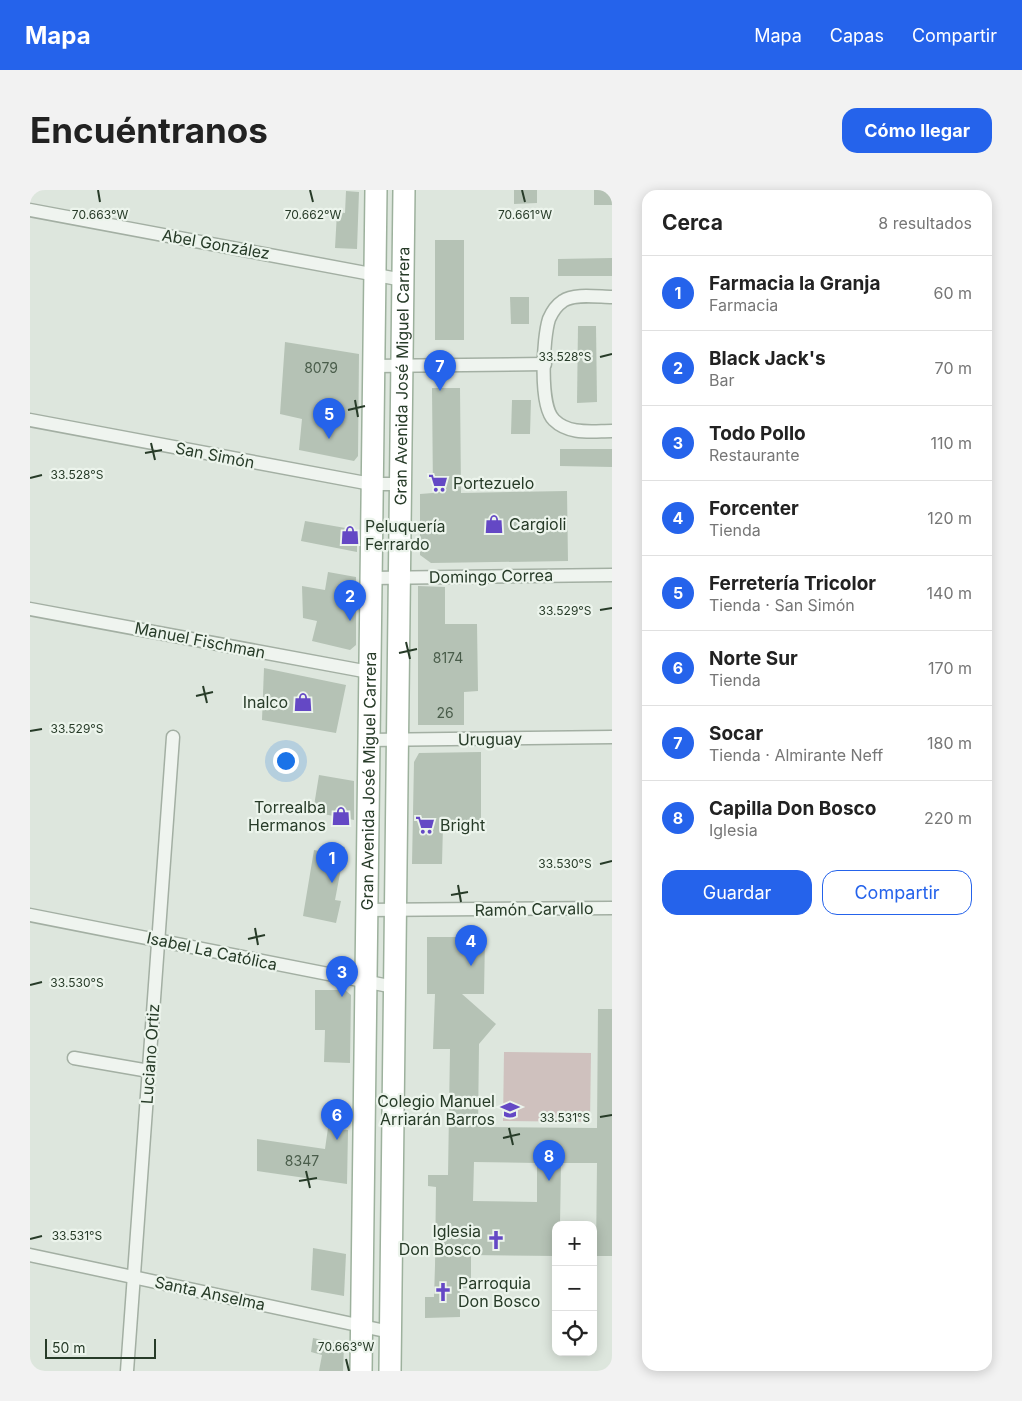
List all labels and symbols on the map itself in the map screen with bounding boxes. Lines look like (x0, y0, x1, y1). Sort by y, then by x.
text: 70.663°W (72, 207, 128, 222)
text: 70.662°W (285, 207, 341, 222)
text: 70.661°W (498, 207, 552, 222)
street label: Abel González (161, 225, 271, 263)
street label: Gran Avenida José Miguel Carrera (390, 247, 413, 506)
text: 33.528°S (539, 349, 592, 364)
pin: 7 (424, 350, 456, 391)
house number: 8079 (304, 359, 338, 376)
pin: 5 (313, 398, 345, 439)
street label: San Simón (174, 438, 256, 472)
text: 33.528°S (51, 467, 104, 482)
supermarket icon: Portezuelo (427, 472, 449, 494)
place label: Portezuelo (453, 473, 534, 493)
shop icon: Cargioli (483, 513, 505, 535)
place label: Cargioli (509, 514, 566, 534)
place label: Peluquería Ferrardo (365, 516, 446, 554)
shop icon: Peluquería Ferrardo (339, 524, 361, 546)
street label: Domingo Correa (429, 565, 553, 587)
pin: 2 (334, 580, 366, 621)
text: 33.529°S (538, 603, 592, 618)
street label: Manuel Fischman (133, 618, 267, 662)
house number: 8174 (433, 649, 463, 666)
street label: Gran Avenida José Miguel Carrera (357, 651, 380, 911)
shop icon: Inalco (292, 691, 314, 713)
place label: Inalco (243, 692, 288, 712)
house number: 26 (436, 704, 454, 721)
text: 33.529°S (50, 721, 104, 736)
street label: Uruguay (458, 728, 522, 750)
your location (273, 748, 299, 774)
place label: Torrealba Hermanos (248, 797, 326, 835)
shop icon: Torrealba Hermanos (330, 805, 352, 827)
supermarket icon: Bright (414, 814, 436, 836)
place label: Bright (440, 815, 485, 835)
pin: 1 (316, 842, 348, 883)
text: 33.530°S (538, 856, 592, 871)
street label: Ramón Carvallo (474, 898, 594, 920)
pin: 4 (455, 925, 487, 966)
street label: Isabel La Católica (145, 927, 279, 975)
pin: 3 (326, 956, 358, 997)
text: 33.530°S (50, 975, 104, 990)
street label: Luciano Ortiz (137, 1003, 163, 1105)
place label: Colegio Manuel Arriarán Barros (377, 1091, 495, 1129)
pin: 6 (321, 1099, 353, 1140)
school or university icon: Colegio Manuel Arriarán Barros (499, 1099, 521, 1121)
text: 33.531°S (540, 1110, 591, 1125)
pin: 8 (533, 1140, 565, 1181)
house number: 8347 (285, 1152, 319, 1169)
place label: Iglesia Don Bosco (399, 1221, 481, 1259)
text: 33.531°S (52, 1228, 103, 1243)
church icon: Iglesia Don Bosco (485, 1229, 507, 1251)
street label: Santa Anselma (153, 1272, 267, 1314)
place label: Parroquia Don Bosco (458, 1273, 540, 1311)
church icon: Parroquia Don Bosco (432, 1281, 454, 1303)
scale bar (45, 1336, 156, 1359)
text: 70.663°W (318, 1339, 374, 1354)

